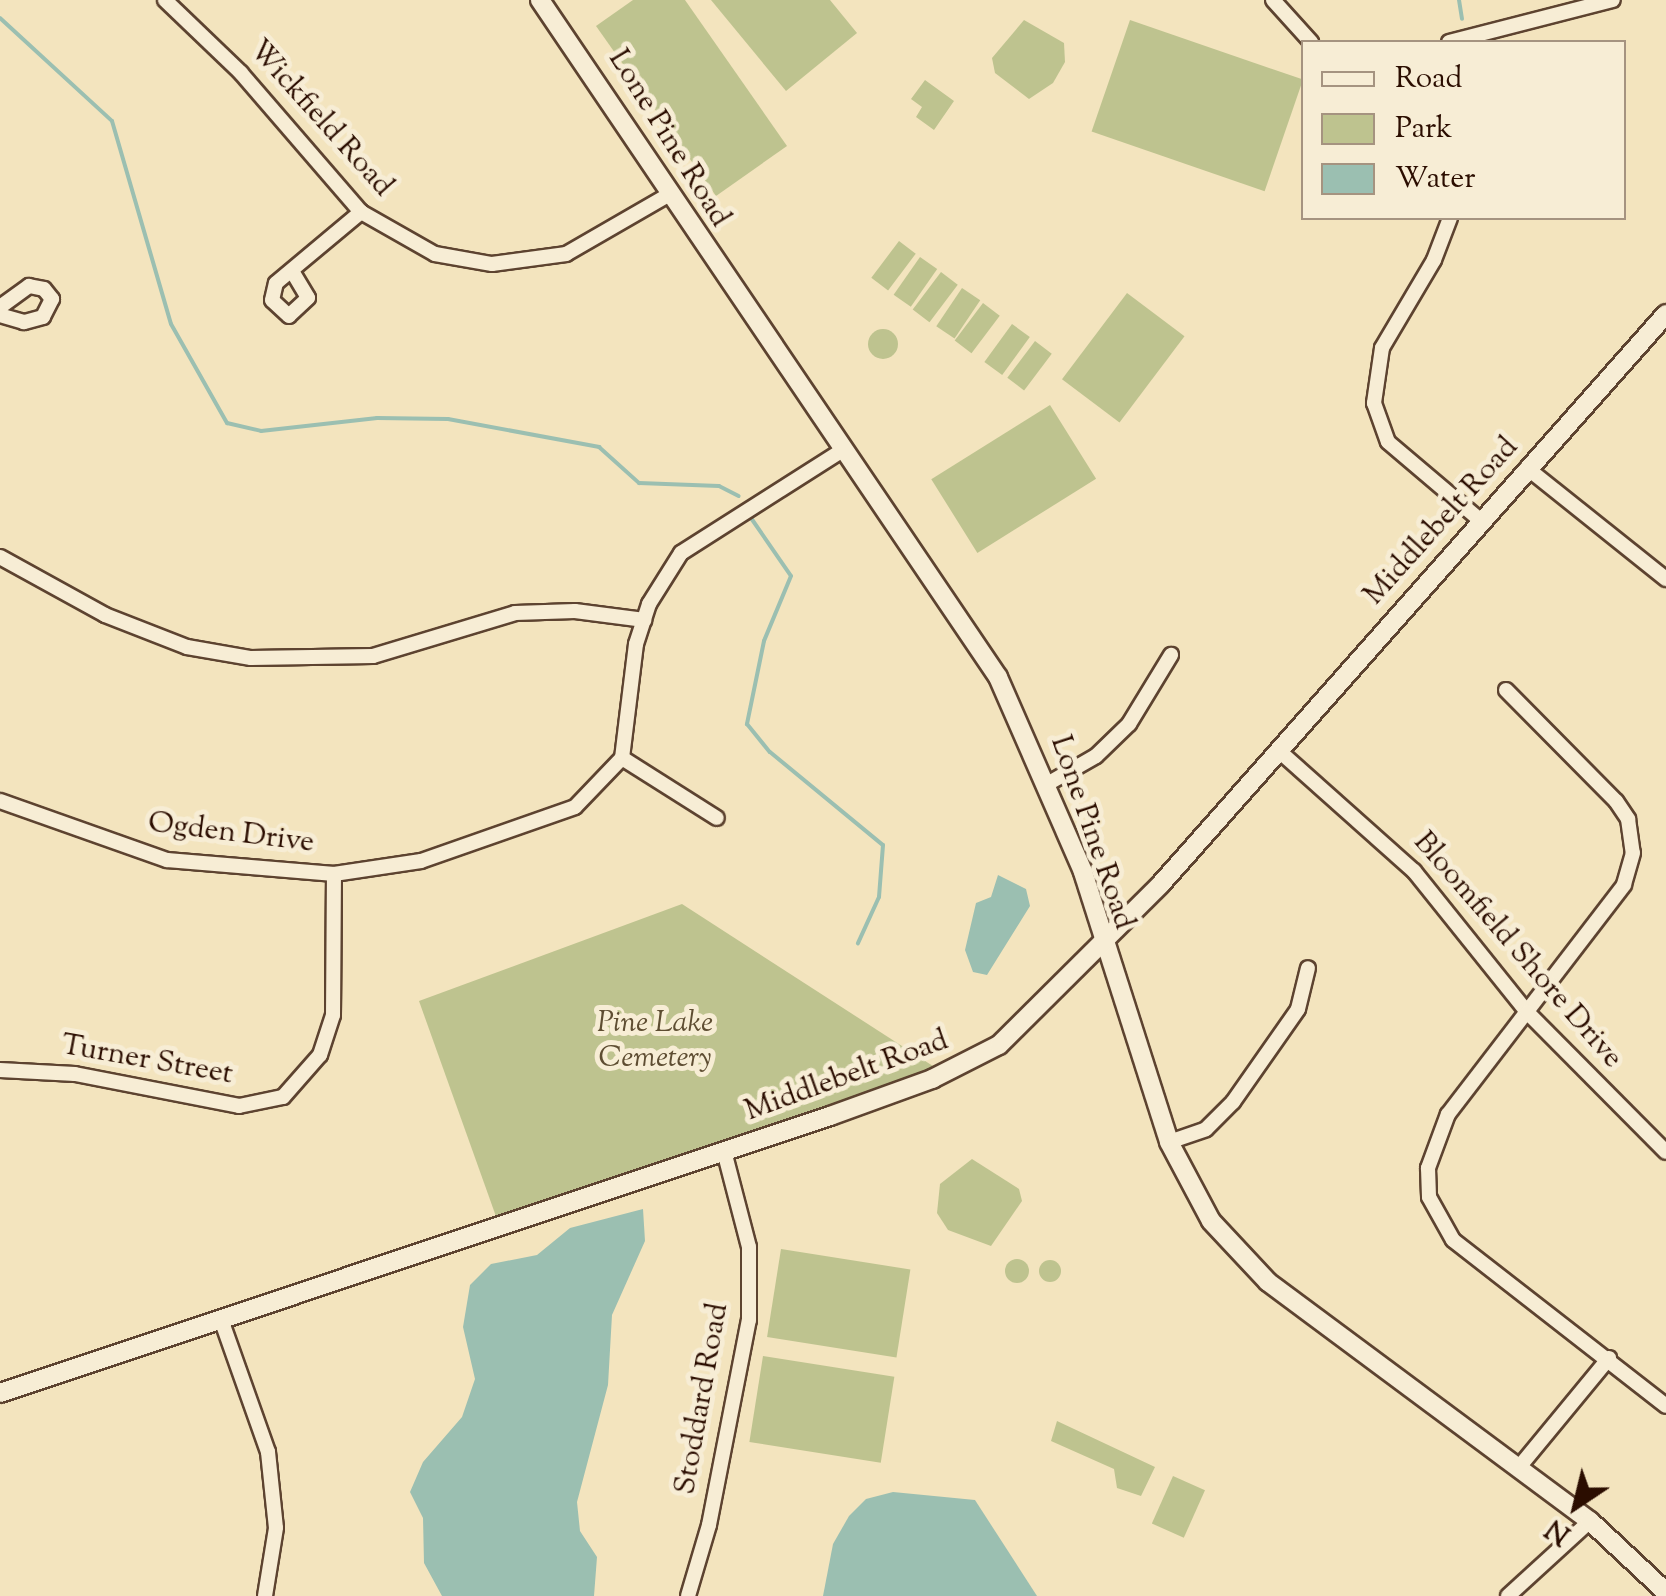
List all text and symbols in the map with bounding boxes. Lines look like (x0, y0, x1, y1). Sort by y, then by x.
street label: Wickfield Road (240, 33, 400, 205)
legend (1301, 40, 1626, 220)
street label: Lone Pine Road (599, 44, 737, 234)
text: Road (1395, 58, 1462, 101)
text: Park (1395, 108, 1452, 151)
text: Water (1395, 158, 1476, 201)
street label: Middlebelt Road (1357, 431, 1527, 613)
street label: Lone Pine Road (1041, 731, 1141, 935)
street label: Ogden Drive (146, 806, 316, 862)
street label: Bloomfield Shore Drive (1405, 825, 1629, 1077)
park label: Pine Lake Cemetery (597, 1006, 713, 1076)
street label: Middlebelt Road (740, 1024, 954, 1130)
street label: Turner Street (58, 1028, 236, 1094)
street label: Stoddard Road (668, 1301, 738, 1497)
north arrow (1526, 1456, 1626, 1556)
text: N (1538, 1508, 1579, 1553)

